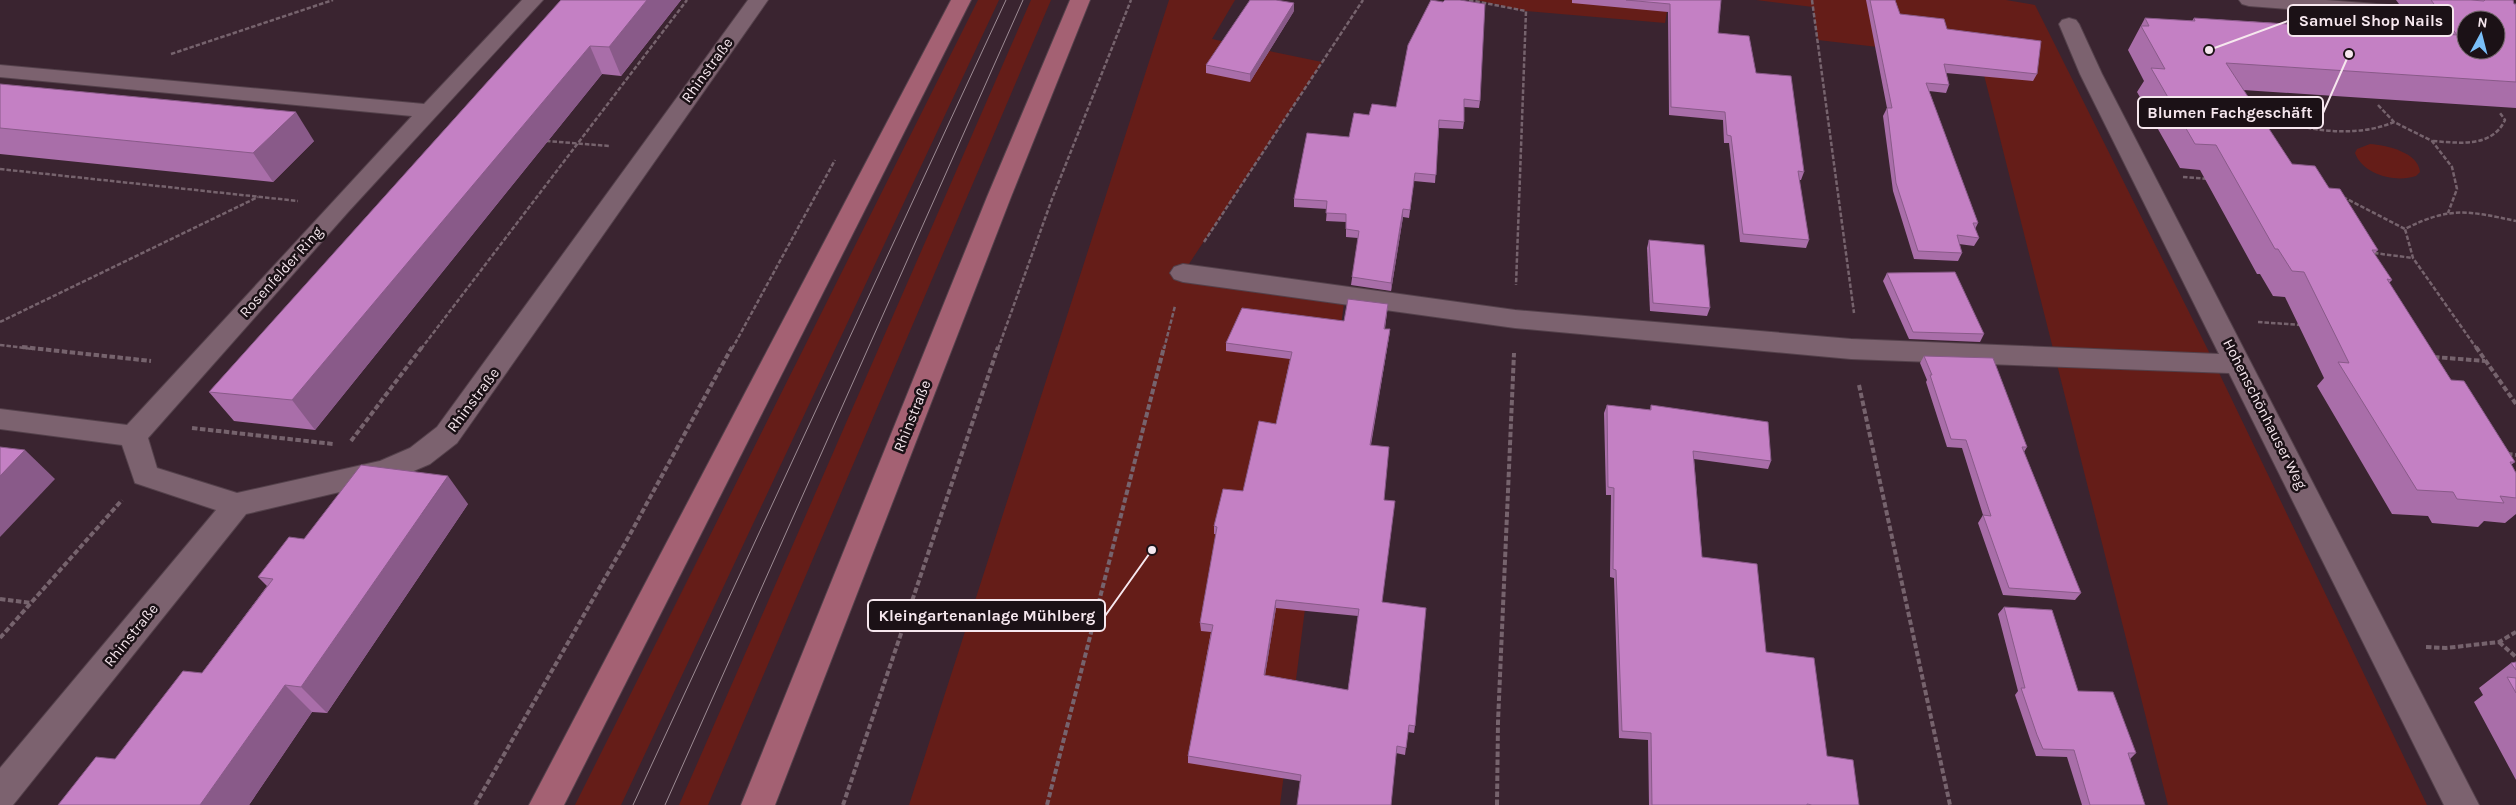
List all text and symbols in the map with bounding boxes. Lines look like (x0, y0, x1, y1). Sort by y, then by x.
callout: Samuel Shop Nails (2288, 5, 2453, 36)
north arrow (2456, 10, 2506, 60)
text: Samuel Shop Nails (2299, 11, 2443, 30)
text: N (2477, 14, 2489, 32)
street label: Rhinstraße (677, 34, 737, 106)
callout: Blumen Fachgeschäft (2138, 97, 2323, 128)
text: Blumen Fachgeschäft (2147, 103, 2313, 122)
street label: Rosenfelder Ring (236, 223, 327, 321)
street label: Hohenschönhauser Weg (2219, 336, 2311, 493)
street label: Rhinstraße (443, 364, 503, 436)
street label: Rhinstraße (889, 377, 935, 455)
street label: Rhinstraße (100, 600, 162, 670)
callout: Kleingartenanlage Mühlberg (868, 600, 1105, 631)
text: Kleingartenanlage Mühlberg (879, 606, 1095, 625)

